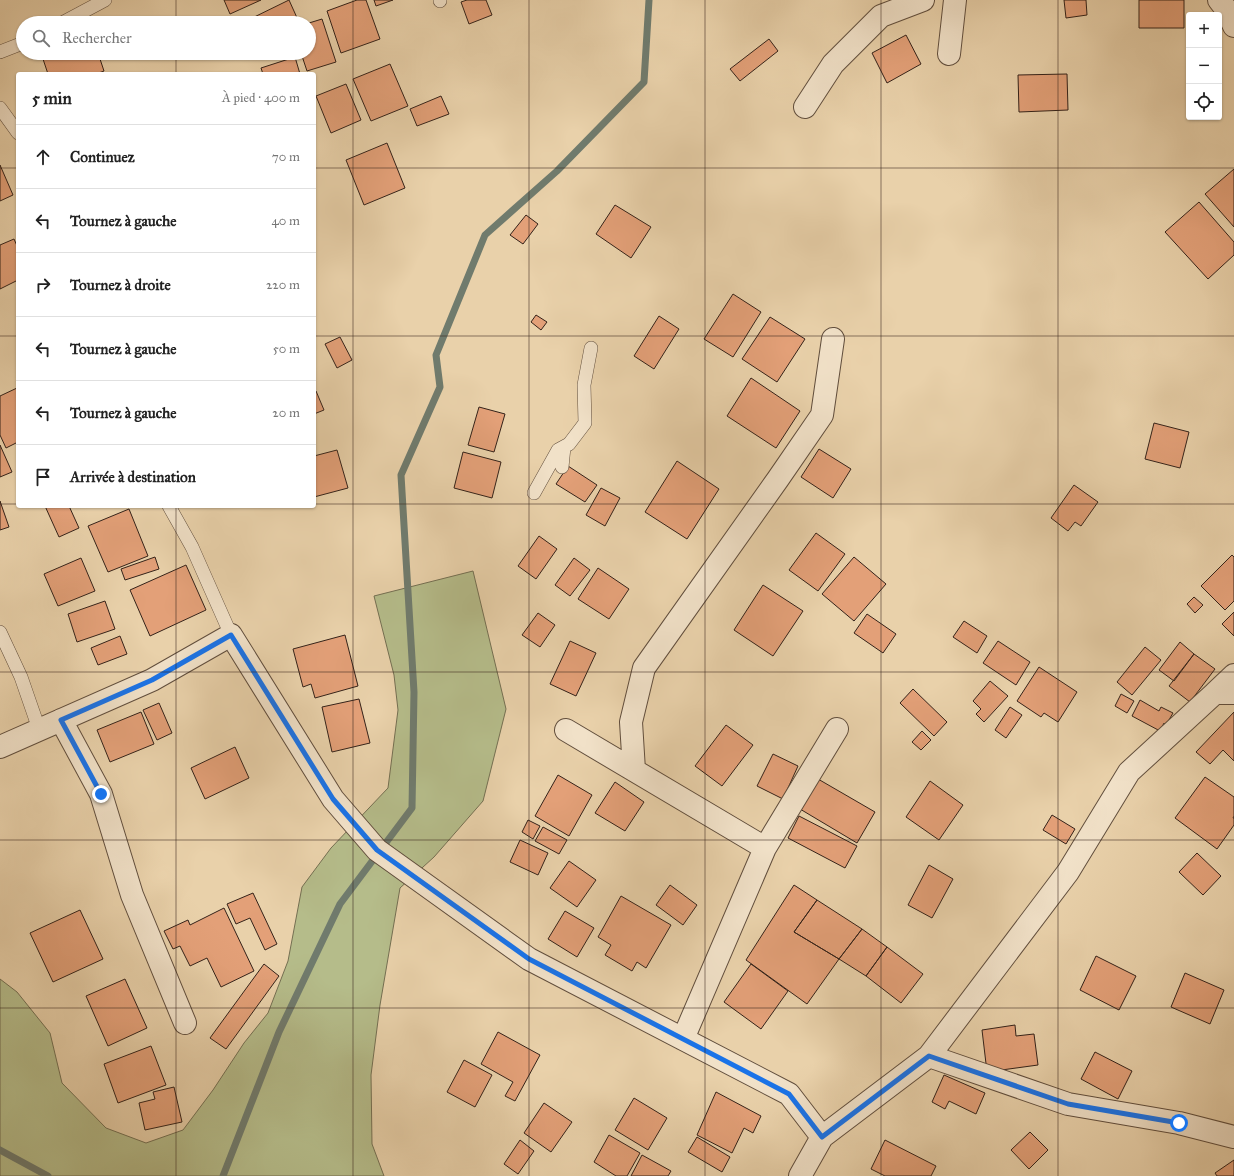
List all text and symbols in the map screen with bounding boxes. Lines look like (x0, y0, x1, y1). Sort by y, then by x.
map controls (1186, 12, 1222, 120)
button: + (1186, 12, 1222, 48)
search box (16, 16, 316, 60)
icon: search (30, 27, 52, 49)
text: Rechercher (62, 29, 132, 47)
button: − (1186, 48, 1222, 84)
button: locate (1186, 84, 1222, 120)
text: 5 min (32, 88, 72, 109)
text: À pied · 400 m (222, 90, 300, 106)
icon: ahead (32, 146, 54, 168)
text: Continuez (70, 148, 135, 166)
text: 70 m (272, 149, 300, 165)
icon: left (32, 210, 54, 232)
text: Tournez à gauche (70, 212, 177, 230)
text: 40 m (271, 213, 300, 229)
icon: right (32, 274, 54, 296)
text: Tournez à droite (70, 276, 171, 294)
text: 220 m (266, 277, 300, 293)
icon: left (32, 338, 54, 360)
text: Tournez à gauche (70, 340, 177, 358)
text: 50 m (273, 341, 300, 357)
icon: left (32, 402, 54, 424)
text: Tournez à gauche (70, 404, 177, 422)
text: 20 m (272, 405, 300, 421)
icon: arrive (32, 466, 54, 488)
text: Arrivée à destination (70, 468, 196, 486)
route end (92, 785, 110, 803)
route start (1170, 1114, 1188, 1132)

